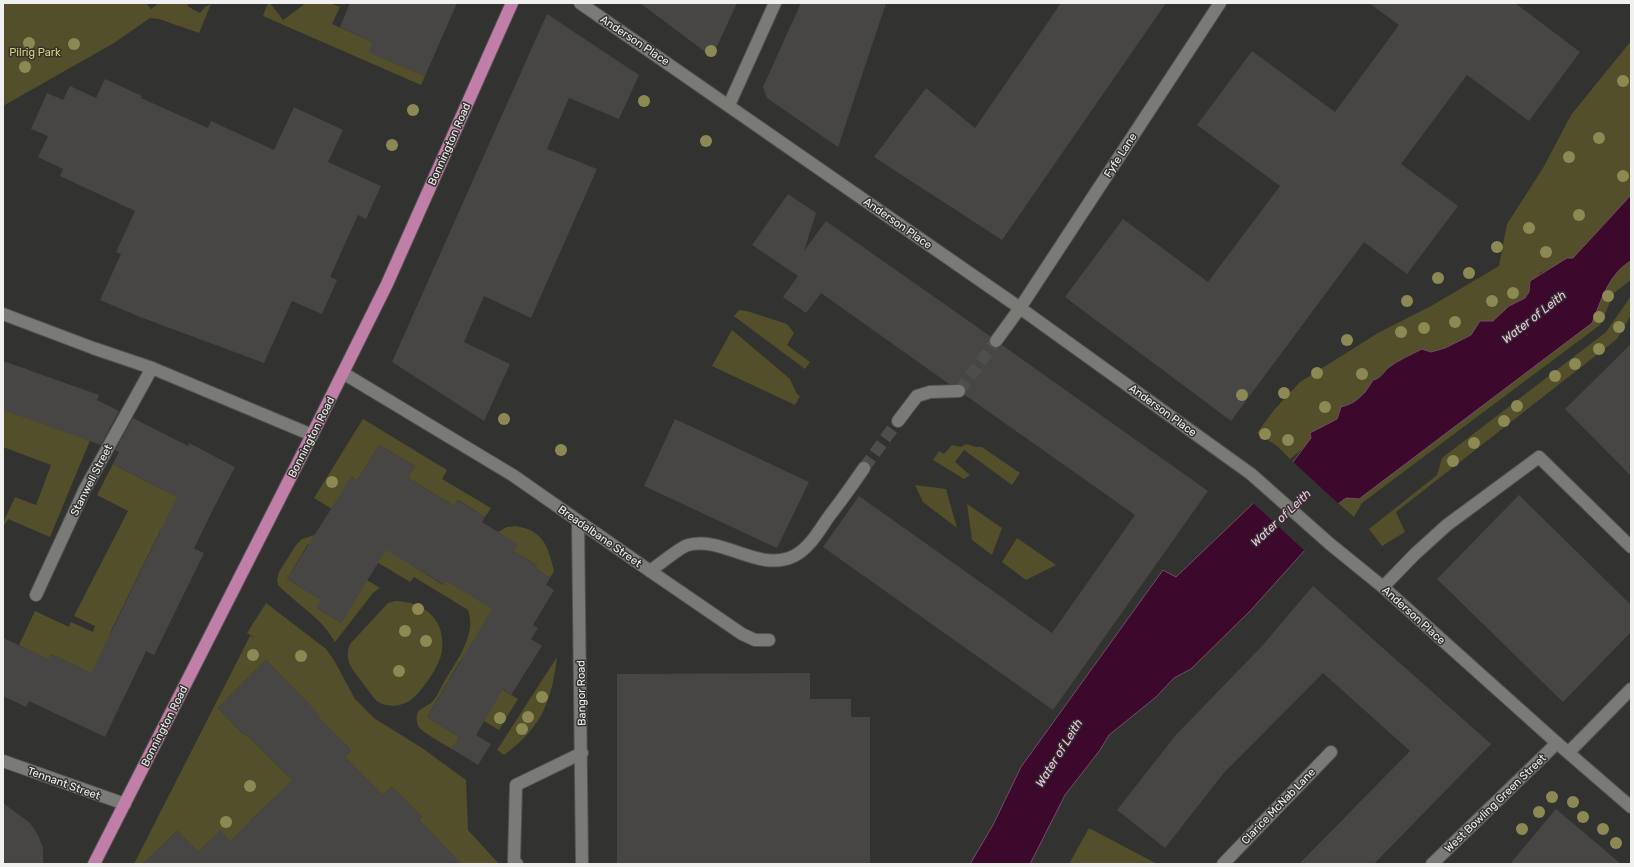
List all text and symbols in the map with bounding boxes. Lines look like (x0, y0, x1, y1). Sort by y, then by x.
street label: Anderson Place (598, 13, 672, 68)
park label: Pilrig Park (9, 46, 61, 59)
street label: Bonnington Road (425, 101, 473, 187)
street label: Fyfe Lane (1101, 131, 1140, 180)
street label: Anderson Place (861, 195, 934, 252)
water label: Water of Leith (1499, 288, 1569, 346)
street label: Anderson Place (1126, 382, 1199, 439)
street label: Bonnington Road (285, 395, 337, 480)
street label: Stanwell Street (68, 442, 115, 518)
water label: Water of Leith (1248, 487, 1314, 549)
street label: Breadalbane Street (555, 503, 645, 570)
street label: Anderson Place (1379, 584, 1448, 647)
street label: Bangor Road (574, 660, 589, 726)
street label: Bonnington Road (138, 684, 190, 769)
water label: Water of Leith (1033, 717, 1085, 789)
street label: West Bowling Green Street (1442, 751, 1549, 855)
street label: Tennant Street (26, 764, 103, 803)
street label: Clarice McNab Lane (1239, 766, 1318, 847)

